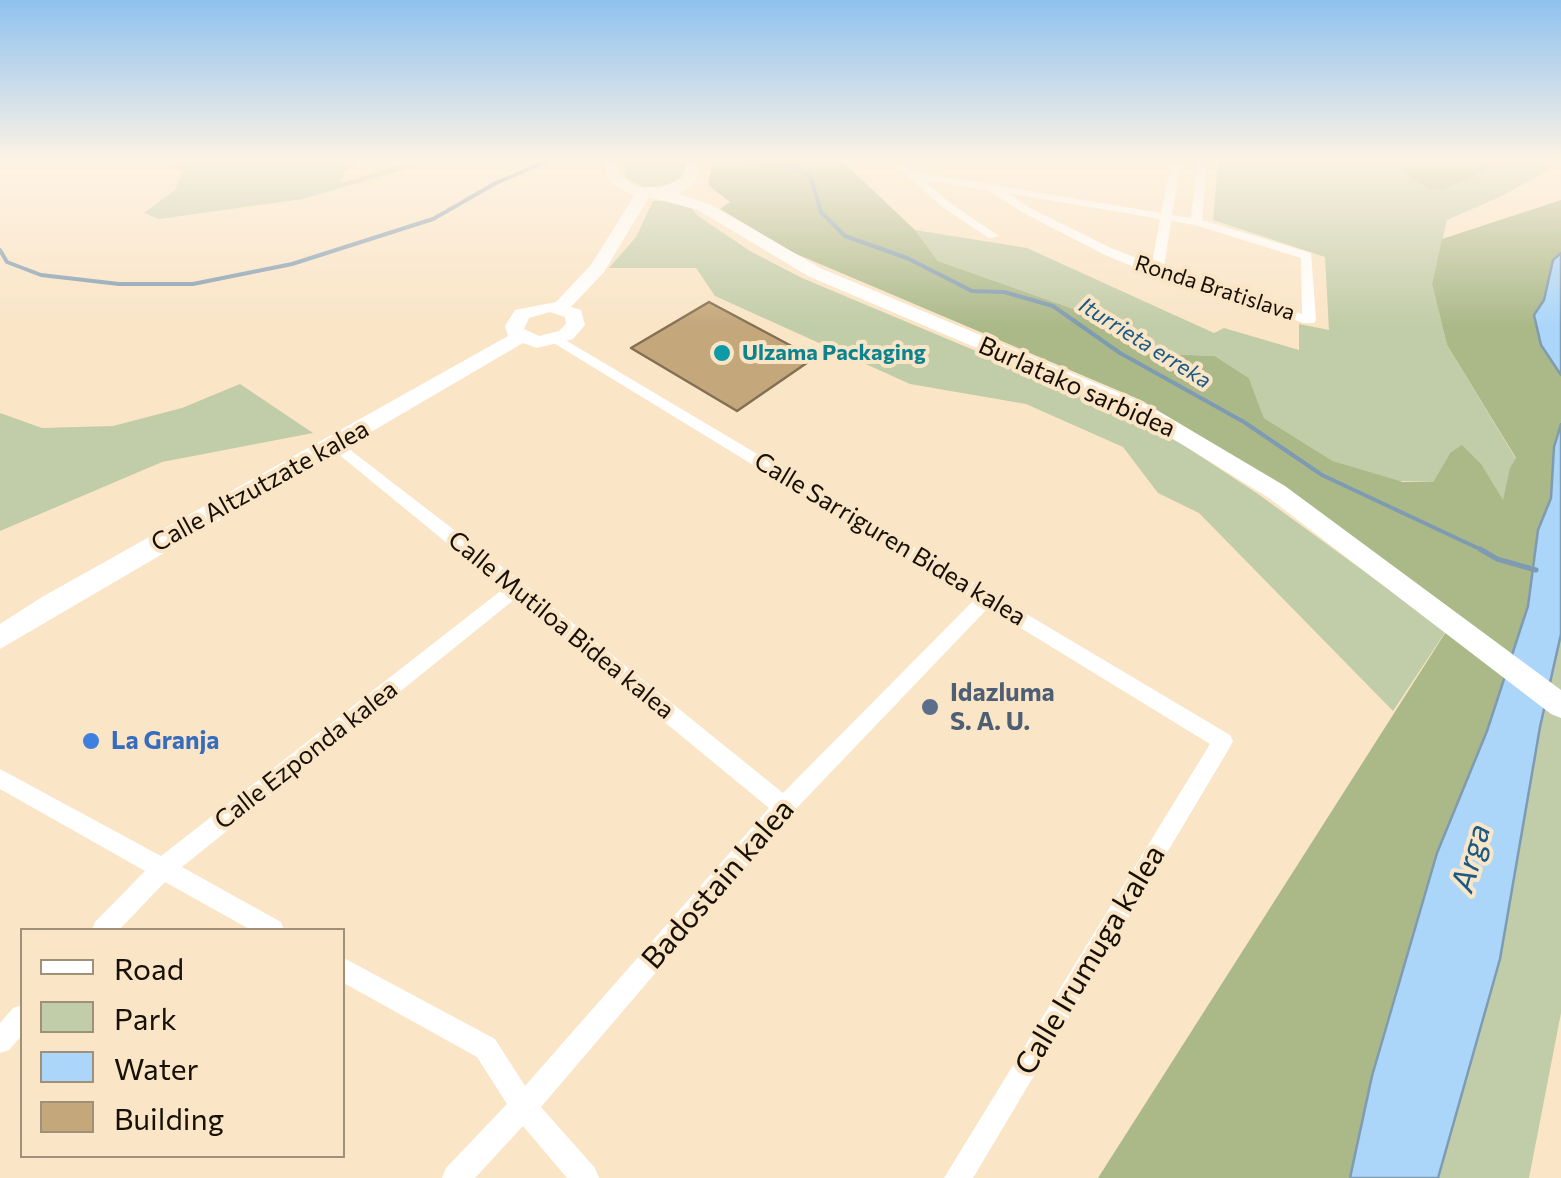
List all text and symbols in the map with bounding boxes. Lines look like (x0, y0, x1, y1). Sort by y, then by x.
street label: Ronda Bratislava (1132, 250, 1298, 326)
water label: Iturrieta erreka (1074, 292, 1216, 394)
street label: Burlatako sarbidea (974, 330, 1180, 444)
place label: Ulzama Packaging (742, 340, 926, 366)
marker: Ulzama Packaging (711, 342, 733, 364)
street label: Calle Altzutzate kalea (146, 414, 374, 558)
street label: Calle Sarriguren Bidea kalea (749, 446, 1031, 632)
street label: Calle Mutiloa Bidea kalea (442, 525, 680, 725)
street label: Calle Ezponda kalea (209, 674, 403, 836)
place label: Idazluma S. A. U. (950, 678, 1055, 737)
marker: Idazluma S. A. U. (919, 696, 941, 718)
place label: La Granja (111, 726, 219, 756)
marker: La Granja (80, 730, 102, 752)
street label: Badostain kalea (634, 792, 802, 976)
water label: Arga (1443, 820, 1499, 896)
street label: Calle Irumuga kalea (1007, 839, 1173, 1081)
legend (20, 928, 345, 1158)
text: Road (114, 949, 184, 986)
text: Park (114, 999, 177, 1036)
text: Water (114, 1049, 199, 1086)
text: Building (114, 1099, 224, 1136)

